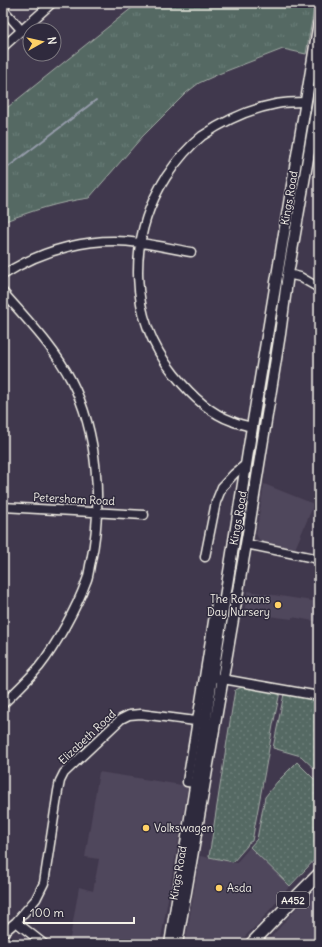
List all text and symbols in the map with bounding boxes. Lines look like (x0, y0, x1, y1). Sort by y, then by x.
north arrow (22, 22, 62, 62)
text: N (44, 36, 59, 45)
street label: Kings Road (277, 169, 301, 226)
street label: Kings Road (226, 489, 250, 546)
street label: Petersham Road (33, 490, 116, 508)
place label: The Rowans Day Nursery (207, 592, 270, 619)
marker: The Rowans Day Nursery (273, 600, 283, 610)
street label: Elizabeth Road (55, 707, 119, 767)
place label: Volkswagen (154, 821, 213, 835)
marker: Volkswagen (141, 823, 151, 833)
street label: Kings Road (166, 844, 190, 901)
place label: Asda (227, 881, 252, 895)
marker: Asda (214, 883, 224, 893)
road number: A452 (277, 892, 309, 908)
scale bar (24, 899, 134, 925)
text: 100 m (30, 905, 64, 920)

